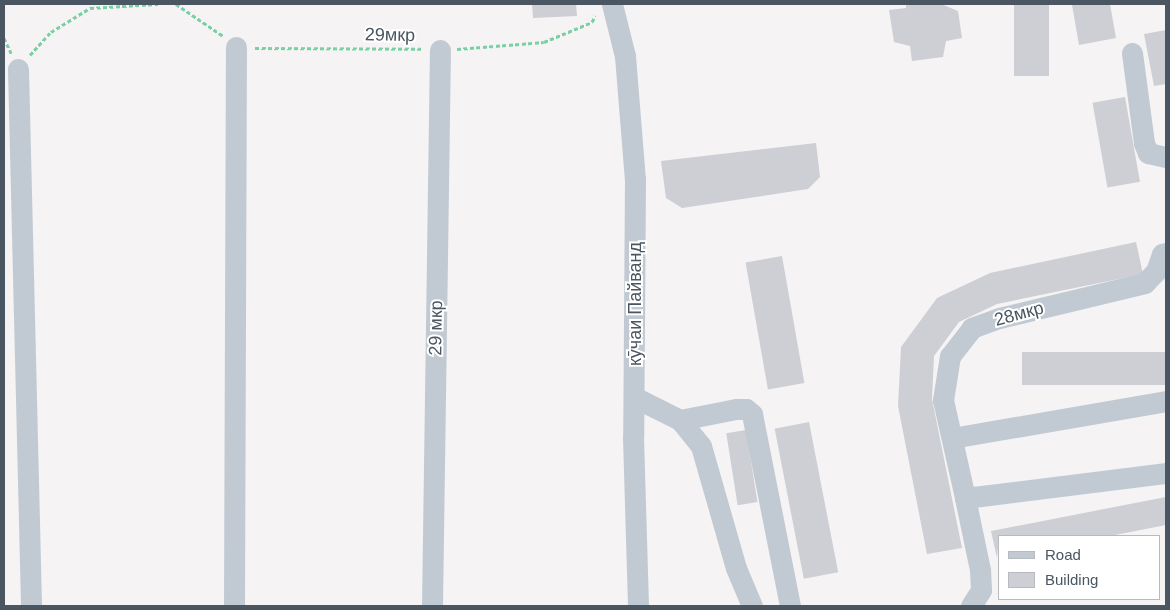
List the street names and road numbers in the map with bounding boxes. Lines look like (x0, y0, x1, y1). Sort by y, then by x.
street label: 29мкр (365, 24, 415, 46)
street label: кӯчаи Пайванд (624, 242, 646, 366)
street label: 28мкр (992, 297, 1046, 331)
street label: 29 мкр (425, 300, 447, 356)

